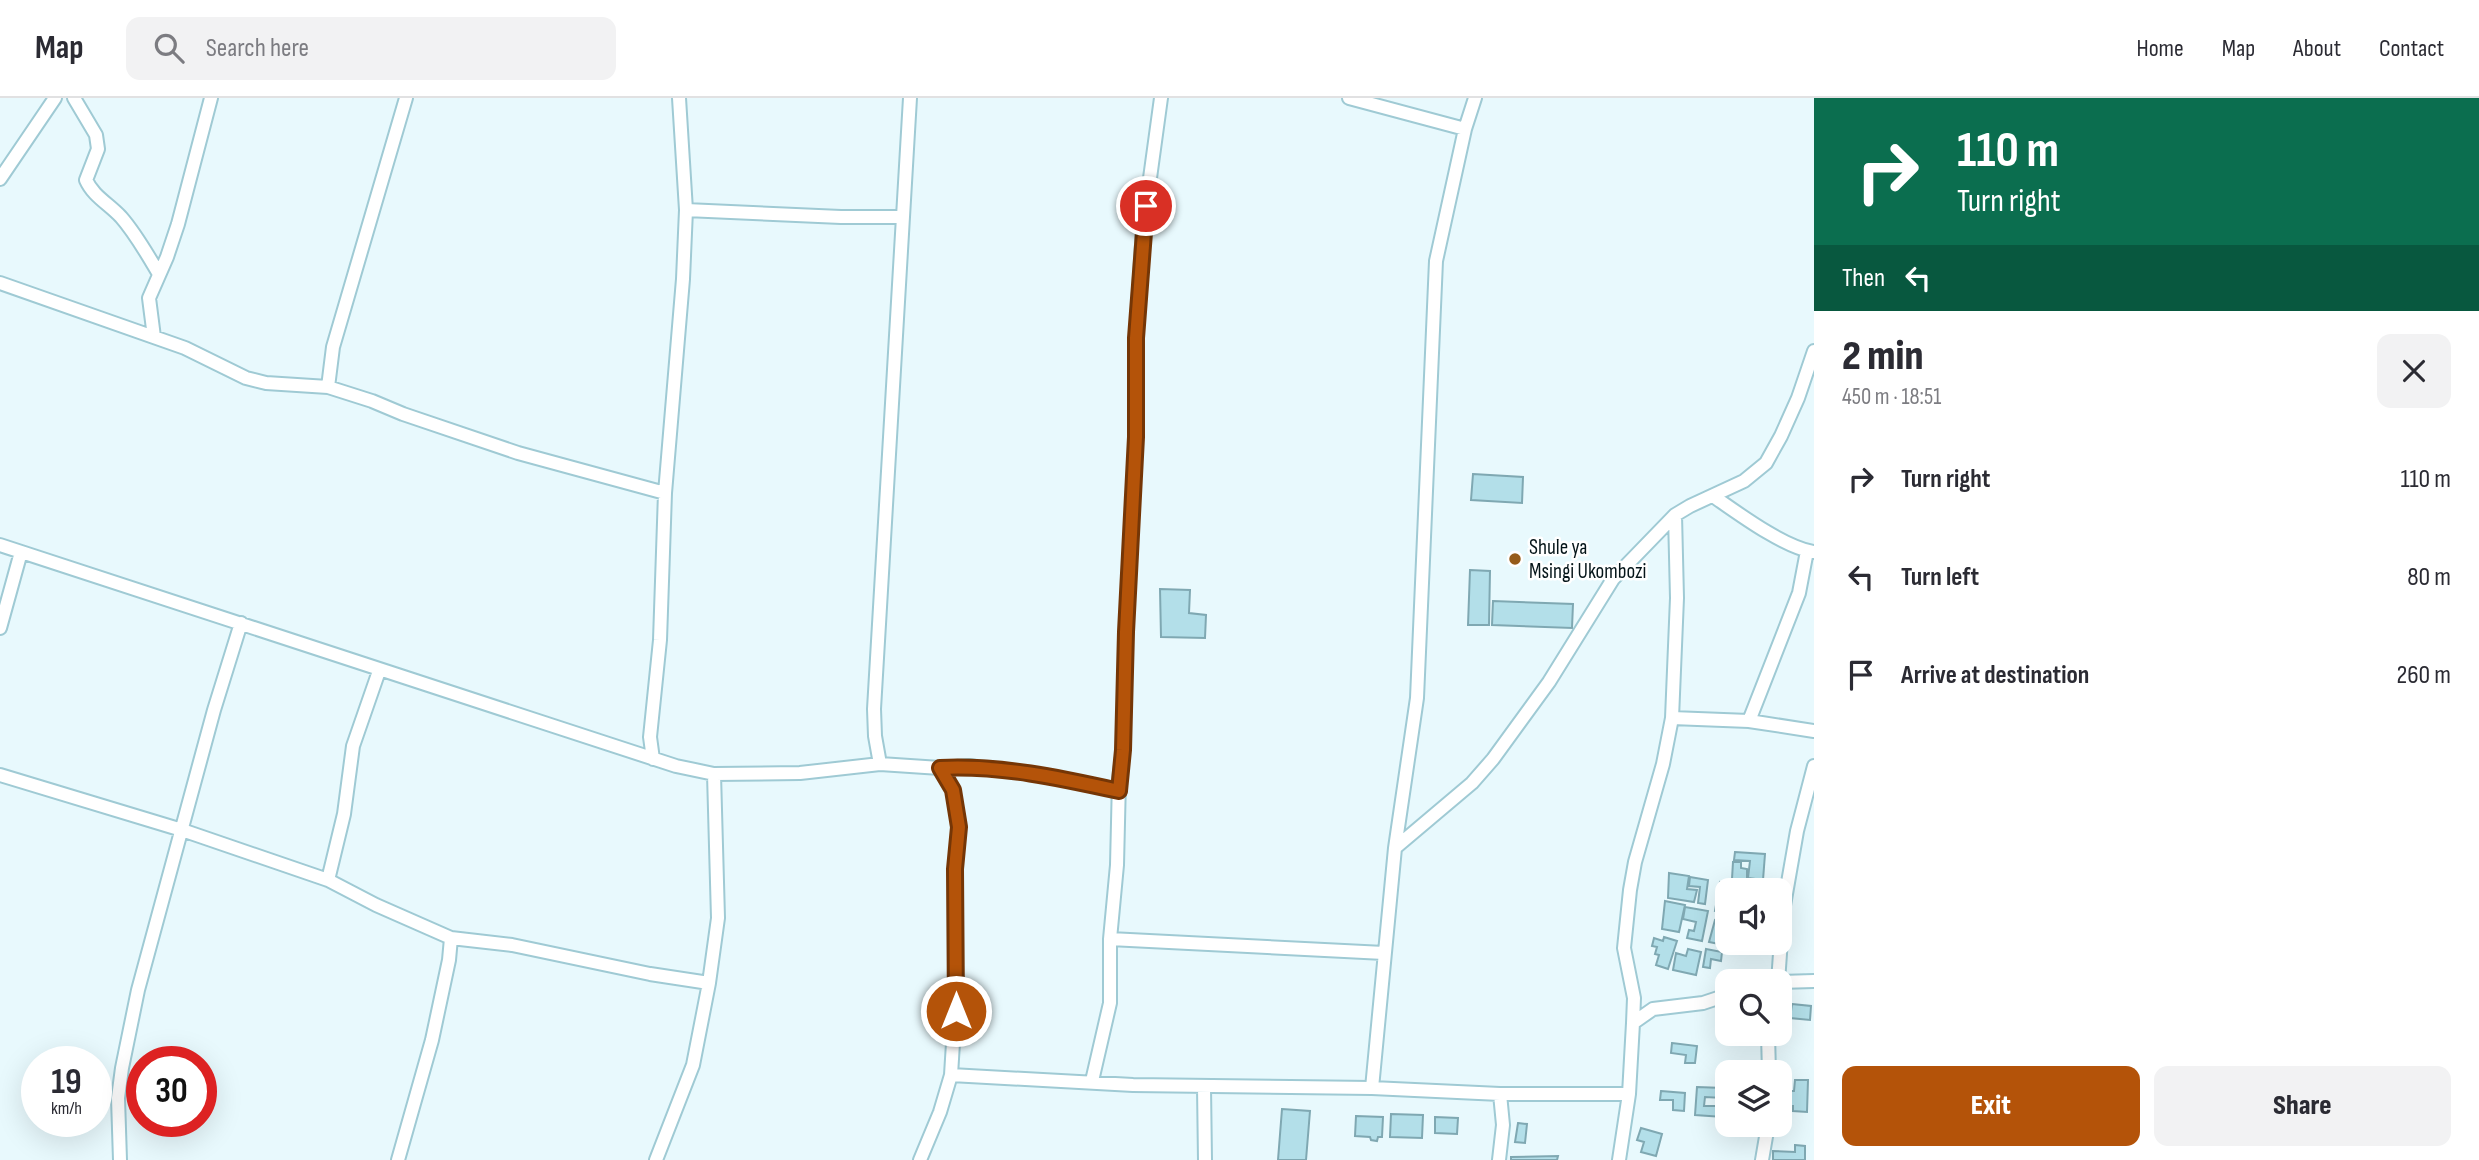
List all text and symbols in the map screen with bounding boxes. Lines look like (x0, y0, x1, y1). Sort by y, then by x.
search box (126, 17, 616, 80)
text: Map (35, 28, 84, 68)
icon: search (150, 29, 188, 67)
text: Search here (206, 33, 309, 64)
text: Home (2136, 34, 2184, 63)
text: Map (2222, 34, 2255, 63)
text: About (2293, 34, 2341, 63)
text: Contact (2379, 34, 2444, 63)
text: 110 m (1957, 122, 2059, 181)
icon: right (1842, 126, 1933, 217)
pin (1116, 176, 1176, 236)
text: Turn right (1957, 182, 2061, 221)
icon: arrive (1127, 187, 1165, 225)
icon: left (1899, 259, 1937, 297)
text: Then (1842, 263, 1885, 294)
text: 2 min (1842, 331, 1923, 382)
button: close (2377, 334, 2451, 408)
text: 450 m · 18:51 (1842, 383, 1941, 411)
icon: right (1842, 460, 1880, 498)
text: Turn right (1901, 464, 1990, 495)
text: 110 m (2400, 464, 2451, 495)
place label: Shule ya Msingi Ukombozi (1529, 535, 1647, 584)
marker: Shule ya Msingi Ukombozi (1507, 551, 1523, 567)
icon: left (1842, 558, 1880, 596)
text: Turn left (1901, 562, 1979, 593)
text: 80 m (2407, 562, 2451, 593)
icon: arrive (1842, 656, 1880, 694)
text: Arrive at destination (1901, 660, 2089, 691)
text: 260 m (2396, 660, 2451, 691)
map controls (1715, 878, 1792, 1137)
button: sound (1715, 878, 1792, 955)
button: search (1715, 969, 1792, 1046)
position arrow (919, 974, 993, 1048)
speed limit sign: 30 (126, 1046, 217, 1137)
button: layers (1715, 1060, 1792, 1137)
text: 19 (51, 1061, 82, 1104)
button: Exit (1842, 1066, 2140, 1146)
button: Share (2154, 1066, 2451, 1146)
text: km/h (51, 1098, 82, 1119)

